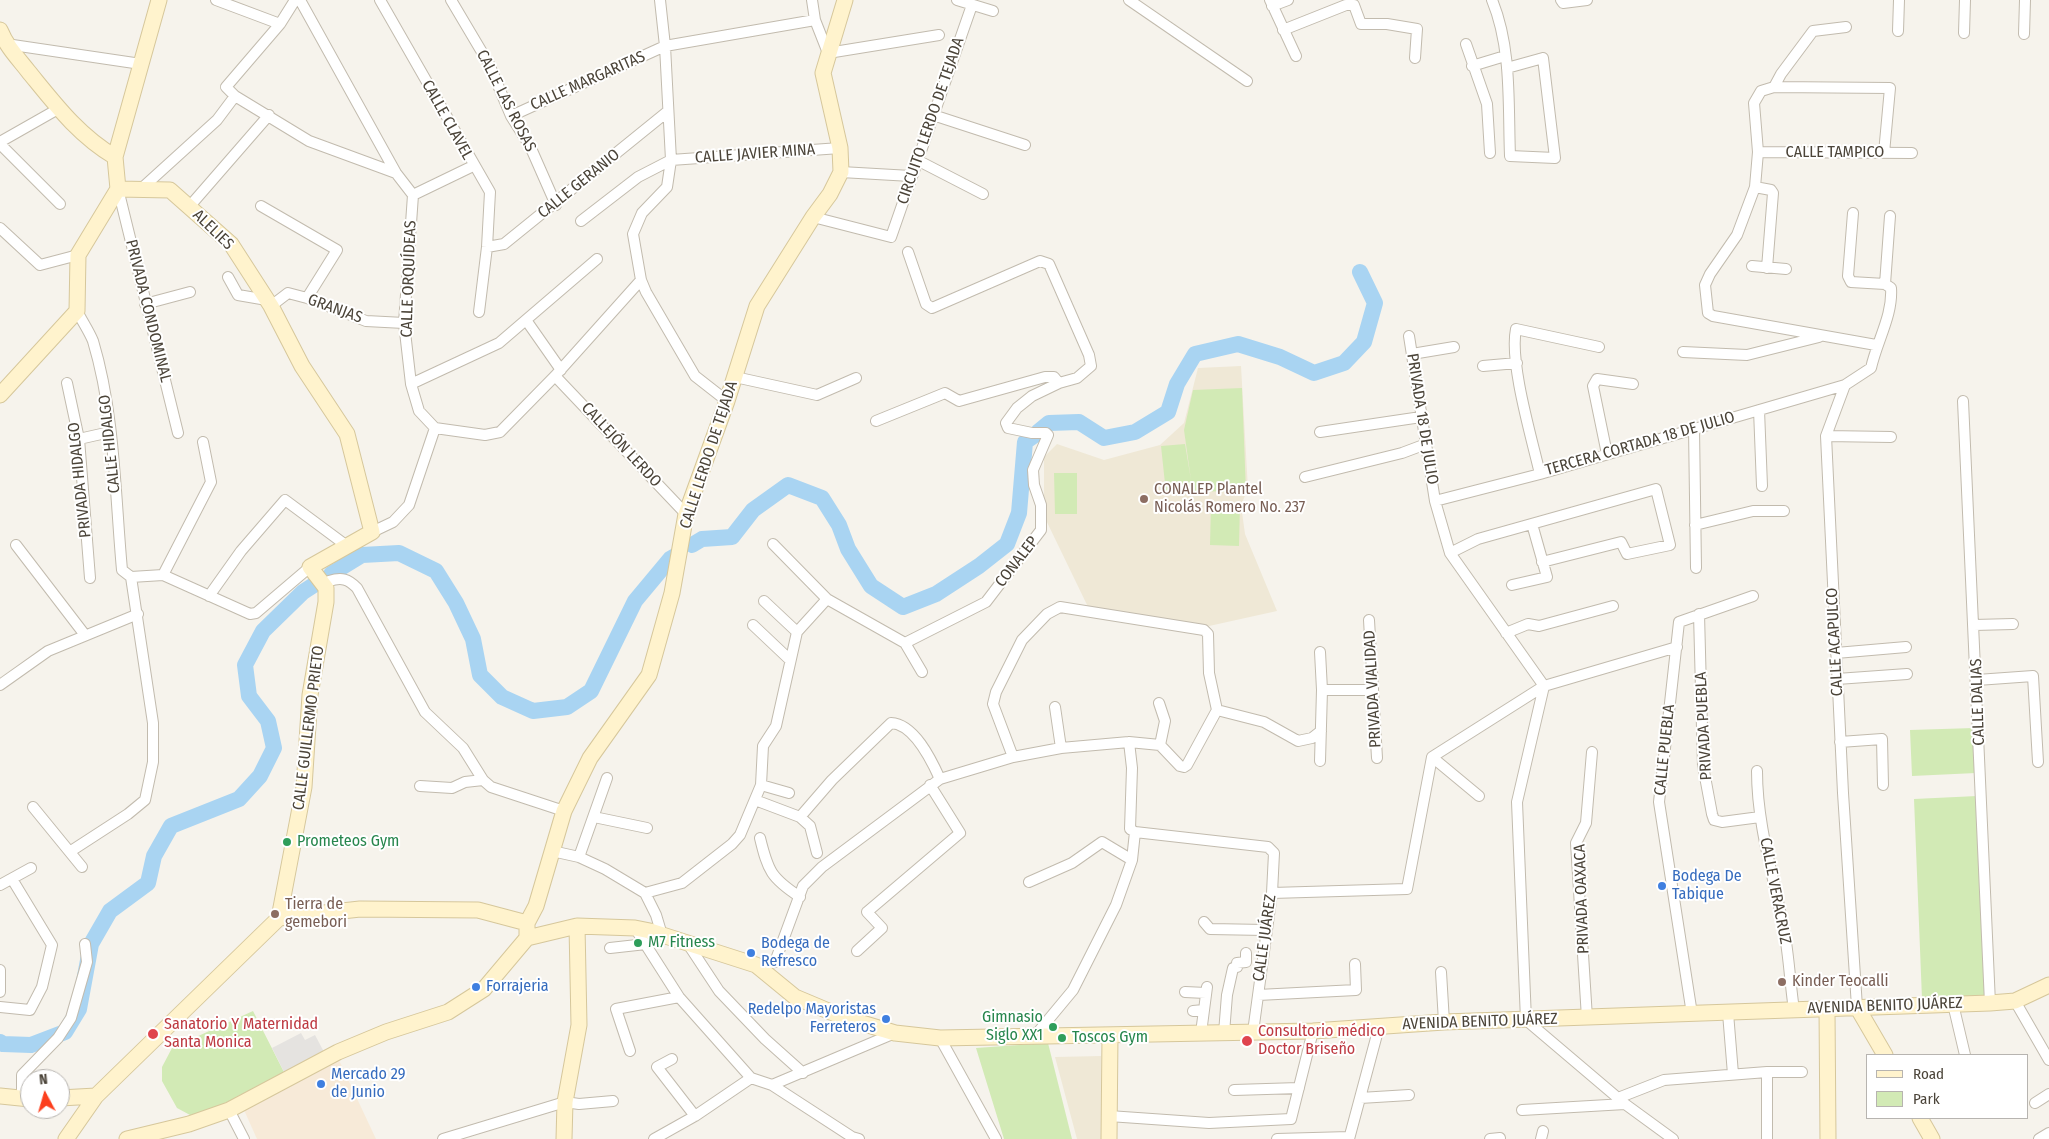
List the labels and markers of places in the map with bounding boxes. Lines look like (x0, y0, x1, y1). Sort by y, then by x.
place label: CONALEP Plantel Nicolás Romero No. 237 (1154, 480, 1305, 518)
marker: CONALEP Plantel Nicolás Romero No. 237 (1138, 493, 1150, 505)
place label: Prometeos Gym (297, 832, 399, 852)
marker: Prometeos Gym (281, 836, 293, 848)
place label: Bodega De Tabique (1672, 867, 1742, 905)
marker: Bodega De Tabique (1656, 880, 1668, 892)
place label: Tierra de gemebori (285, 895, 347, 933)
marker: Tierra de gemebori (269, 908, 281, 920)
place label: M7 Fitness (648, 933, 715, 953)
place label: Bodega de Refresco (761, 934, 830, 972)
marker: M7 Fitness (632, 937, 644, 949)
marker: Bodega de Refresco (745, 947, 757, 959)
place label: Kinder Teocalli (1792, 972, 1888, 992)
marker: Kinder Teocalli (1776, 976, 1788, 988)
place label: Forrajeria (486, 977, 549, 997)
marker: Forrajeria (470, 981, 482, 993)
place label: Redelpo Mayoristas Ferreteros (748, 1000, 876, 1038)
place label: Gimnasio Siglo XX1 (982, 1008, 1043, 1046)
marker: Redelpo Mayoristas Ferreteros (880, 1013, 892, 1025)
place label: Sanatorio Y Maternidad Santa Monica (164, 1015, 318, 1053)
marker: Gimnasio Siglo XX1 (1047, 1021, 1059, 1033)
place label: Consultorio médico Doctor Briseño (1258, 1022, 1385, 1060)
marker: Sanatorio Y Maternidad Santa Monica (146, 1027, 160, 1041)
place label: Toscos Gym (1072, 1028, 1148, 1048)
marker: Toscos Gym (1056, 1032, 1068, 1044)
marker: Consultorio médico Doctor Briseño (1240, 1034, 1254, 1048)
place label: Mercado 29 de Junio (331, 1065, 405, 1103)
marker: Mercado 29 de Junio (315, 1078, 327, 1090)

